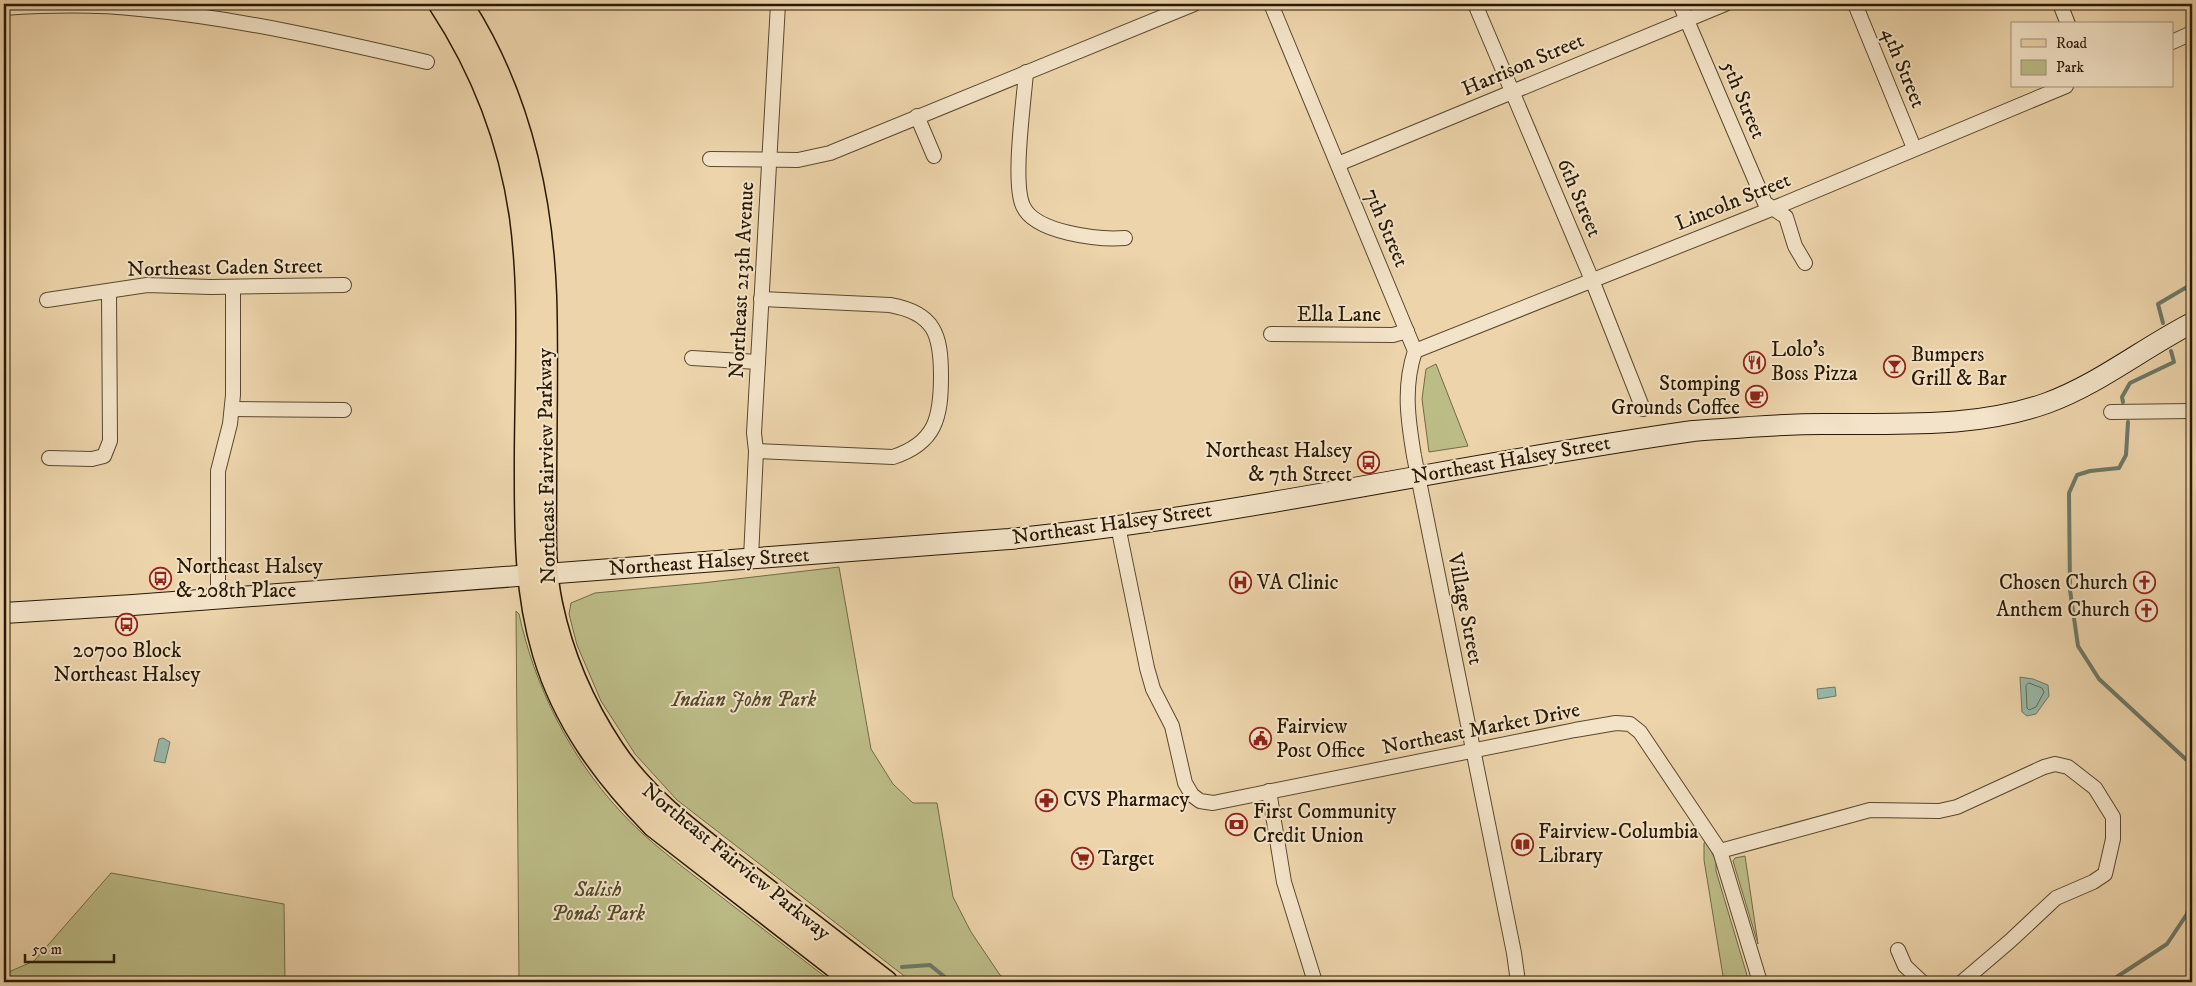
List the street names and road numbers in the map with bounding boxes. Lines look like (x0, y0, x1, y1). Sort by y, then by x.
street label: 4th Street (1875, 24, 1931, 112)
street label: Harrison Street (1458, 28, 1588, 102)
street label: 5th Street (1715, 57, 1771, 143)
street label: 6th Street (1551, 155, 1607, 241)
street label: Lincoln Street (1672, 167, 1795, 237)
street label: Northeast 213th Avenue (724, 181, 760, 379)
street label: 7th Street (1358, 185, 1414, 272)
street label: Northeast Caden Street (127, 253, 323, 283)
street label: Ella Lane (1297, 302, 1382, 328)
street label: Northeast Fairview Parkway (532, 347, 562, 584)
street label: Northeast Halsey Street (1410, 430, 1612, 490)
street label: Northeast Halsey Street (1011, 497, 1214, 551)
street label: Northeast Halsey Street (608, 542, 810, 582)
street label: Village Street (1441, 550, 1489, 667)
street label: Northeast Market Drive (1380, 697, 1582, 761)
street label: Northeast Fairview Parkway (636, 778, 837, 947)

